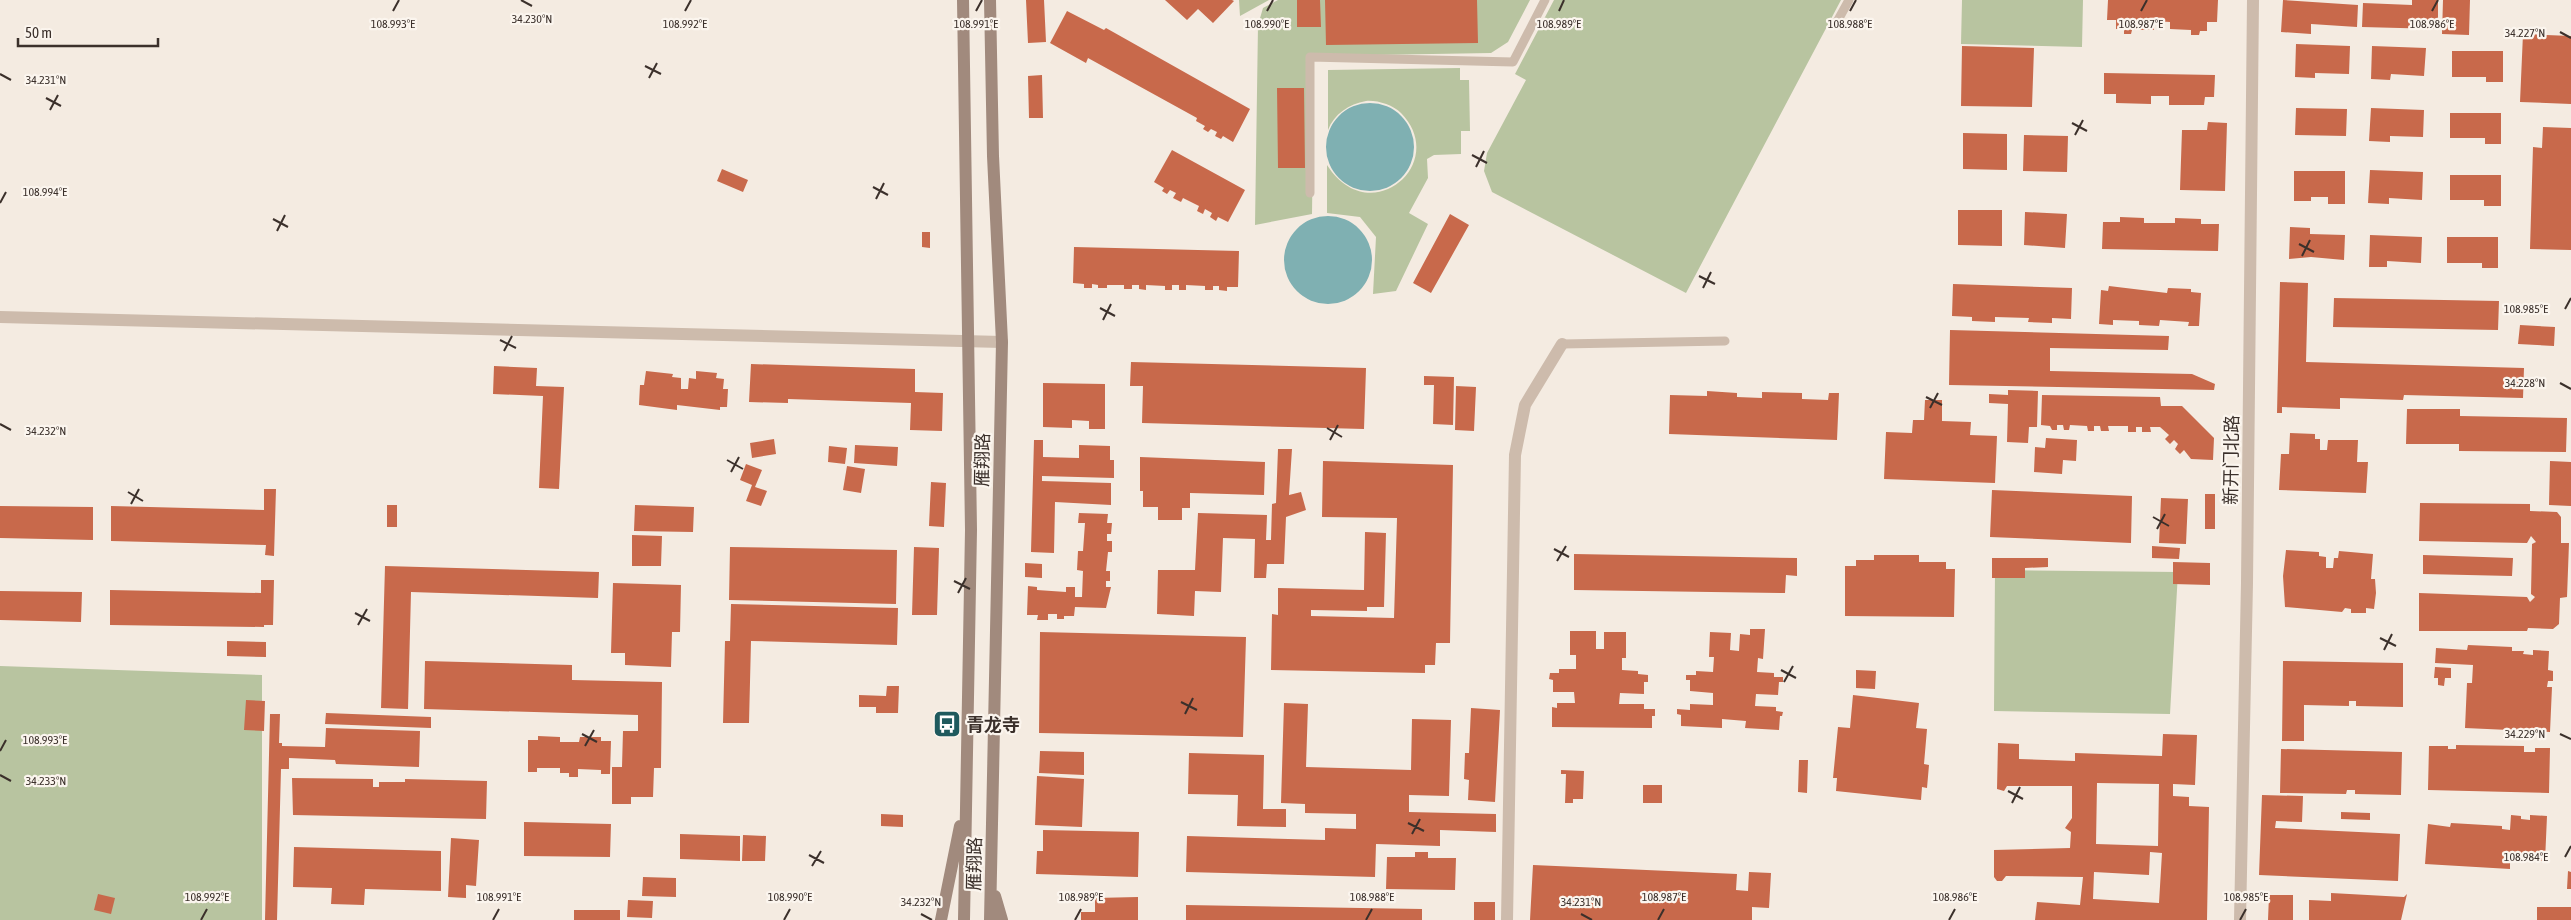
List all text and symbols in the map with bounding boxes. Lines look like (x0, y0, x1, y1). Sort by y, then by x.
text: 34.230°N (512, 12, 552, 26)
scale bar (18, 15, 158, 47)
text: 108.993°E (371, 17, 415, 31)
text: 108.992°E (663, 17, 707, 31)
text: 108.991°E (954, 17, 998, 31)
text: 108.990°E (1245, 17, 1289, 31)
text: 108.989°E (1537, 17, 1581, 31)
text: 108.988°E (1828, 17, 1872, 31)
text: 108.987°E (2119, 17, 2163, 31)
text: 108.986°E (2410, 17, 2454, 31)
text: 50 m (25, 24, 52, 41)
text: 34.227°N (2505, 26, 2545, 40)
text: 34.231°N (26, 73, 66, 87)
text: 108.994°E (23, 185, 67, 199)
text: 108.985°E (2504, 302, 2548, 316)
text: 34.228°N (2505, 376, 2545, 390)
street label: 新开门北路 (2220, 415, 2242, 505)
text: 34.232°N (26, 424, 66, 438)
street label: 雁翔路 (971, 433, 993, 487)
bus stop icon: 青龙寺 (932, 709, 962, 739)
place label: 青龙寺 (966, 714, 1020, 735)
text: 34.229°N (2505, 727, 2545, 741)
text: 108.993°E (23, 733, 67, 747)
text: 34.233°N (26, 774, 66, 788)
street label: 雁翔路 (963, 837, 985, 891)
text: 108.984°E (2504, 850, 2548, 864)
text: 108.992°E (185, 890, 229, 904)
text: 108.991°E (477, 890, 521, 904)
text: 108.990°E (768, 890, 812, 904)
text: 108.989°E (1059, 890, 1103, 904)
text: 108.988°E (1350, 890, 1394, 904)
text: 108.987°E (1642, 890, 1686, 904)
text: 108.986°E (1933, 890, 1977, 904)
text: 108.985°E (2224, 890, 2268, 904)
text: 34.232°N (901, 895, 941, 909)
text: 34.231°N (1561, 895, 1601, 909)

